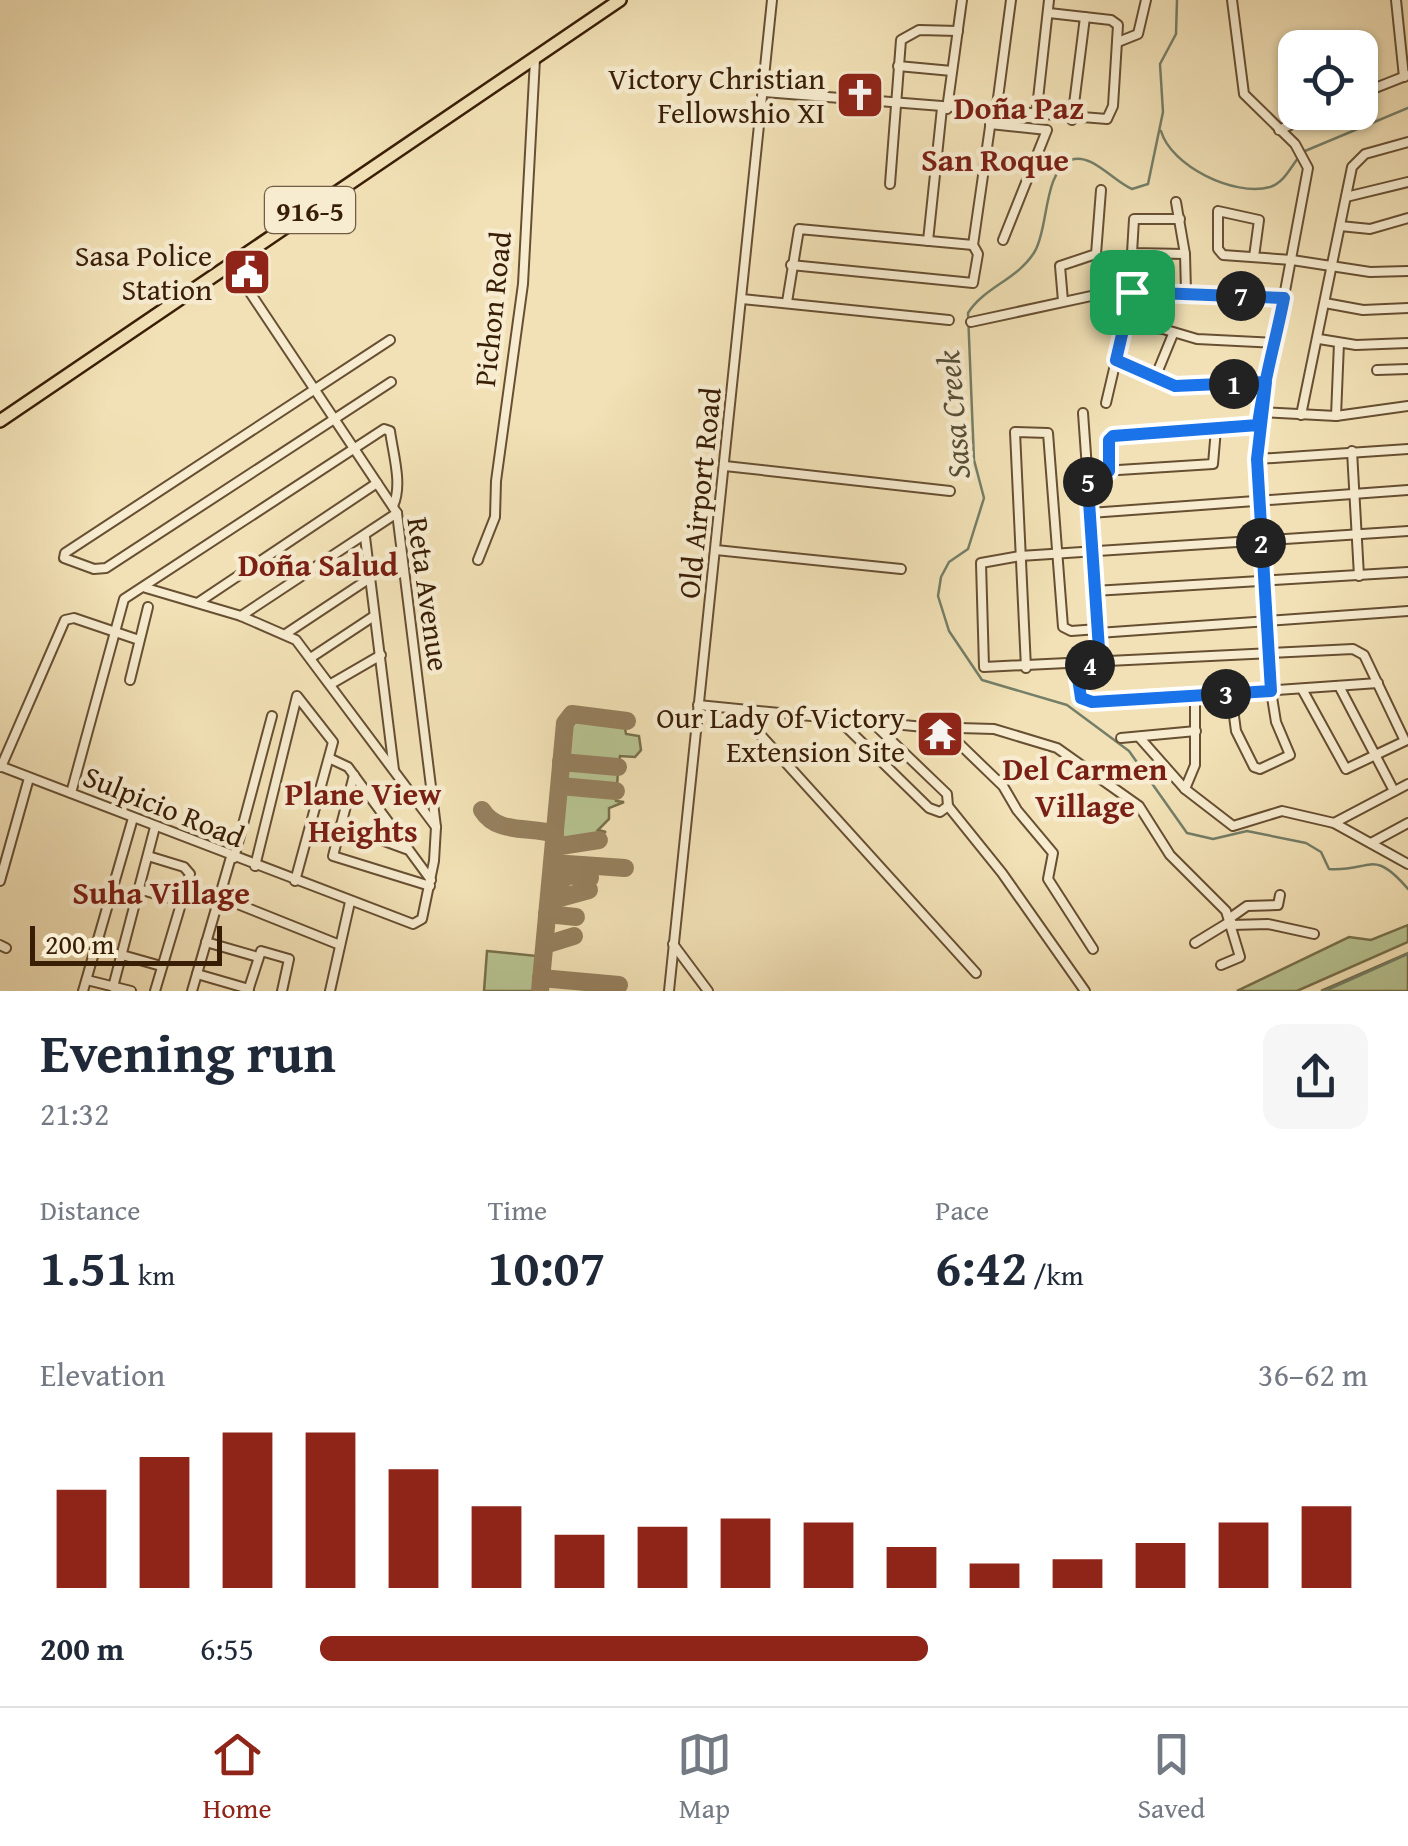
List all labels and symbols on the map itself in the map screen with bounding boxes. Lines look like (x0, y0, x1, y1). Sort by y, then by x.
place label: Victory Christian Fellowshio XI (608, 56, 825, 134)
church icon: Victory Christian Fellowshio XI (834, 69, 886, 121)
district label: Doña Paz (954, 84, 1084, 131)
district label: San Roque (921, 136, 1069, 183)
road number: 916-5 (265, 187, 355, 233)
street label: Pichon Road (462, 229, 522, 389)
place label: Sasa Police Station (75, 233, 212, 311)
public building icon: Sasa Police Station (221, 246, 273, 298)
pin (1090, 250, 1175, 335)
pin: 7 (1216, 271, 1266, 321)
water label: Sasa Creek (924, 348, 982, 481)
pin: 1 (1209, 359, 1259, 409)
street label: Old Airport Road (666, 385, 732, 601)
pin: 5 (1063, 457, 1113, 507)
street label: Reta Avenue (396, 514, 462, 674)
pin: 2 (1236, 518, 1286, 568)
district label: Doña Salud (238, 541, 399, 588)
pin: 4 (1065, 640, 1115, 690)
pin: 3 (1201, 669, 1251, 719)
place label: Our Lady Of Victory Extension Site (656, 695, 905, 773)
temple icon: Our Lady Of Victory Extension Site (914, 708, 966, 760)
district label: Del Carmen Village (1003, 745, 1167, 829)
street label: Sulpicio Road (77, 754, 251, 858)
district label: Plane View Heights (285, 770, 441, 854)
district label: Suha Village (72, 869, 250, 916)
scale bar (30, 921, 222, 966)

